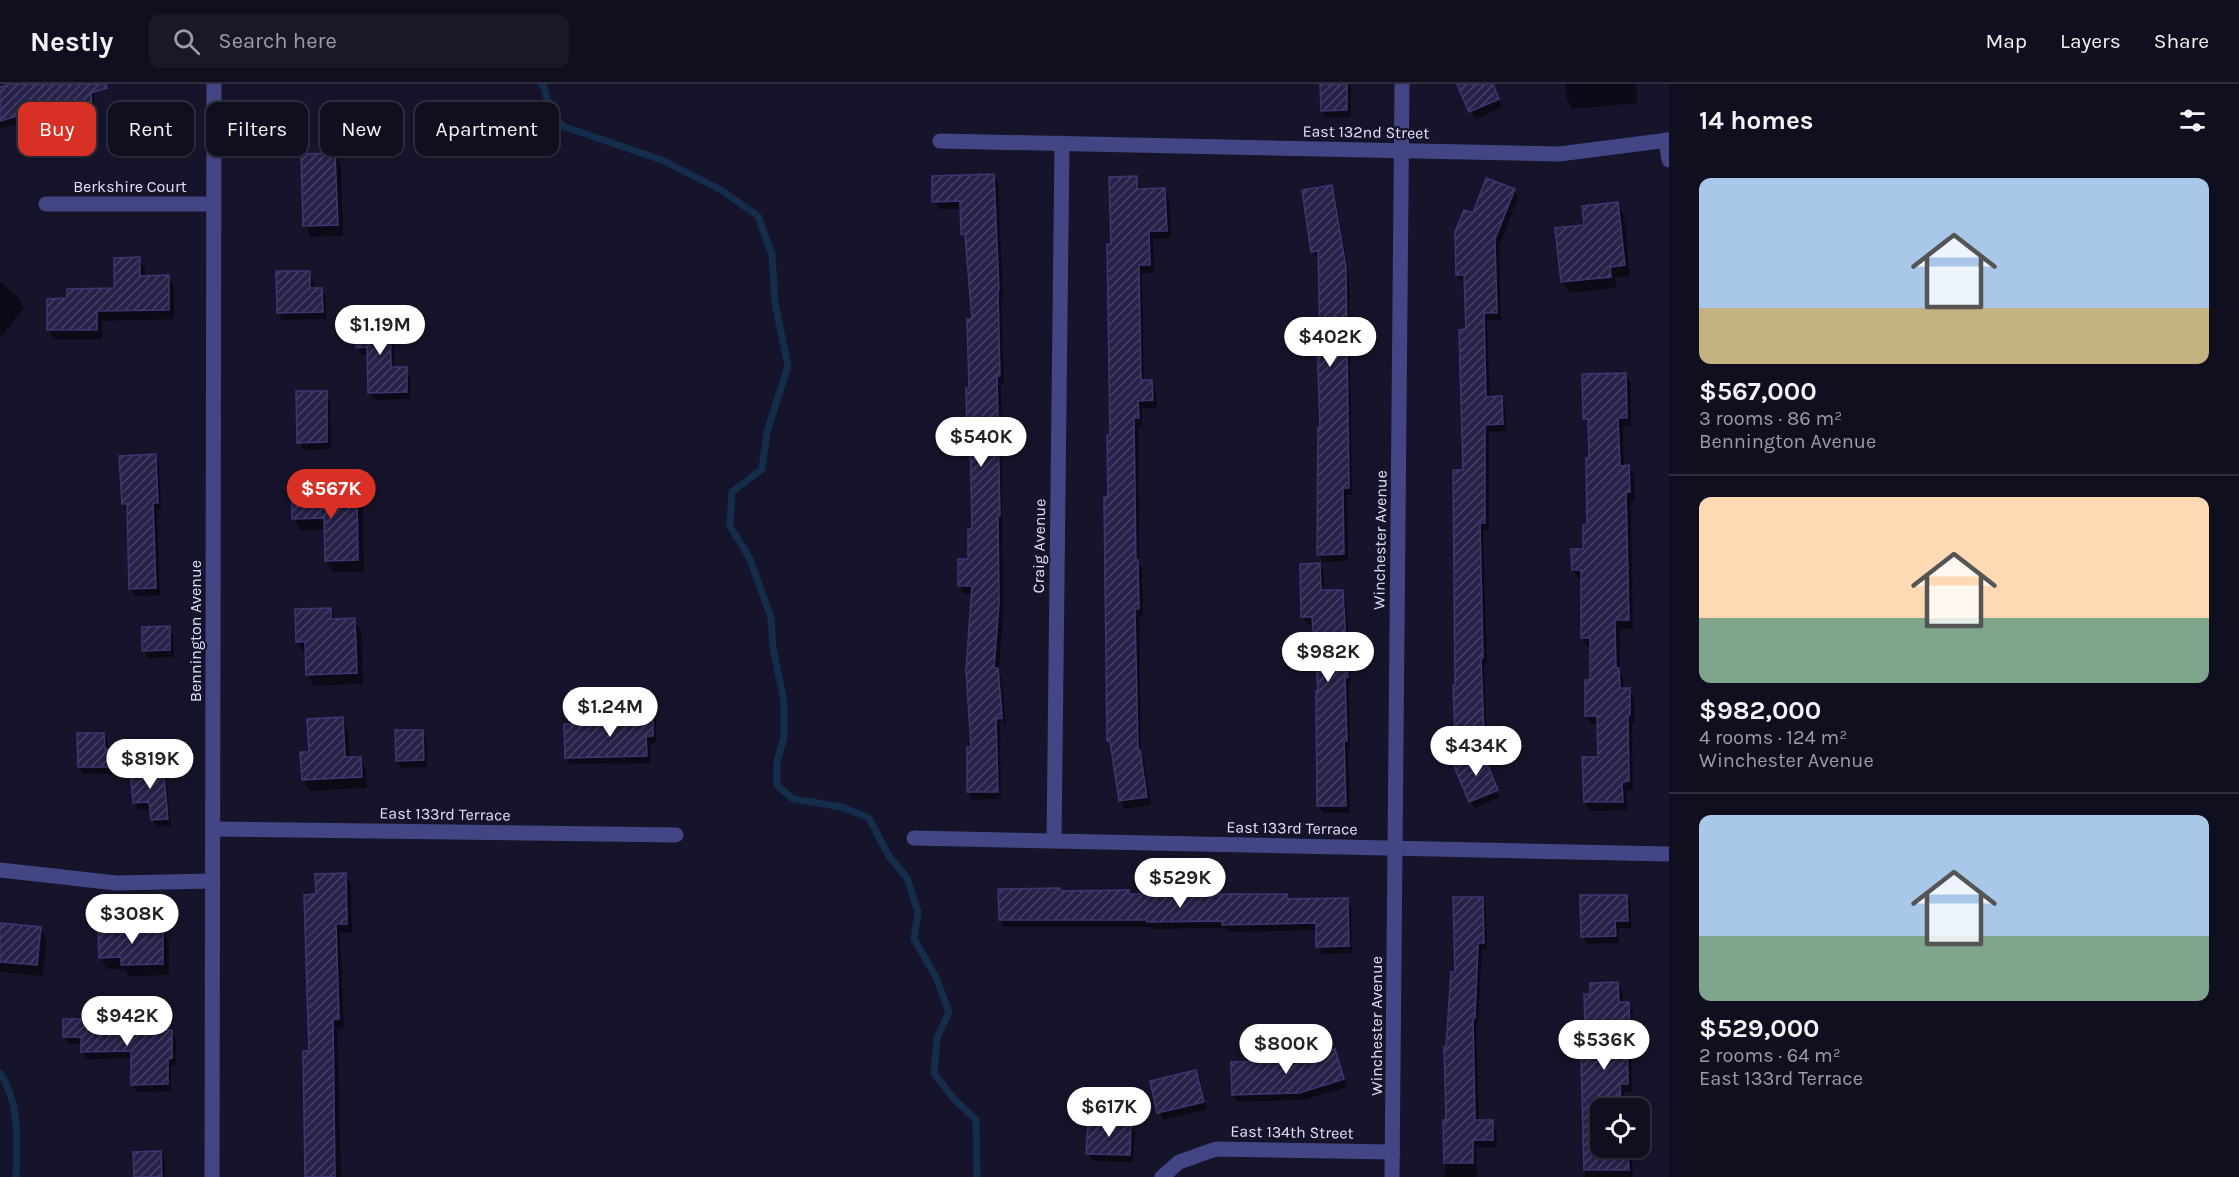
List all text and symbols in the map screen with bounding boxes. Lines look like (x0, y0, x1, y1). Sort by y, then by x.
search box (149, 14, 569, 68)
text: Nestly (30, 25, 113, 58)
icon: search (170, 25, 203, 58)
text: Search here (218, 28, 337, 54)
text: Map (1985, 29, 2027, 53)
text: Layers (2060, 29, 2121, 53)
text: Share (2154, 29, 2209, 53)
chip: Buy (18, 102, 96, 156)
chip: Rent (108, 102, 194, 156)
chip: Filters (206, 102, 308, 156)
chip: New (320, 102, 403, 156)
chip: Apartment (415, 102, 559, 156)
icon: filters (2176, 104, 2209, 137)
text: 14 homes (1699, 105, 1813, 136)
street label: East 132nd Street (1302, 121, 1430, 143)
street label: Berkshire Court (73, 177, 187, 196)
icon: home (1900, 217, 2008, 325)
pin: $1.19M (331, 305, 429, 356)
text: $1.19M (349, 313, 411, 336)
pin: $402K (1288, 317, 1372, 368)
text: $402K (1298, 325, 1362, 348)
text: $567,000 (1699, 376, 1817, 407)
text: 3 rooms · 86 m² (1699, 407, 1842, 430)
pin: $540K (939, 417, 1023, 468)
text: $540K (949, 425, 1013, 448)
text: Bennington Avenue (1699, 430, 1876, 453)
pin: $567K (289, 469, 373, 520)
street label: Winchester Avenue (1369, 470, 1391, 610)
text: $567K (301, 477, 361, 500)
street label: Craig Avenue (1029, 499, 1049, 593)
icon: home (1900, 536, 2008, 644)
street label: Bennington Avenue (186, 560, 205, 702)
pin: $982K (1286, 632, 1370, 683)
text: $982K (1296, 640, 1360, 663)
pin: $1.24M (561, 687, 659, 738)
text: $1.24M (577, 695, 643, 718)
text: $982,000 (1699, 695, 1821, 726)
pin: $434K (1434, 726, 1518, 777)
text: 4 rooms · 124 m² (1699, 726, 1847, 749)
text: $434K (1444, 734, 1508, 757)
pin: $819K (108, 739, 192, 790)
text: $819K (120, 747, 180, 770)
text: Winchester Avenue (1699, 749, 1874, 772)
street label: East 133rd Terrace (379, 803, 511, 825)
street label: East 133rd Terrace (1226, 817, 1358, 839)
icon: home (1900, 854, 2008, 962)
pin: $529K (1138, 858, 1222, 909)
text: $529K (1149, 866, 1211, 889)
pin: $308K (90, 894, 174, 945)
text: $308K (100, 902, 164, 925)
street label: Winchester Avenue (1367, 956, 1386, 1096)
pin: $942K (85, 996, 169, 1047)
text: $942K (95, 1004, 159, 1027)
text: $529,000 (1699, 1013, 1820, 1044)
pin: $536K (1562, 1020, 1646, 1071)
pin: $800K (1244, 1024, 1328, 1075)
text: $536K (1572, 1028, 1636, 1051)
text: $800K (1253, 1032, 1319, 1055)
text: 2 rooms · 64 m² (1699, 1044, 1841, 1067)
text: East 133rd Terrace (1699, 1067, 1863, 1090)
pin: $617K (1067, 1087, 1151, 1138)
text: $617K (1081, 1095, 1137, 1118)
map controls (1590, 1098, 1650, 1158)
button: locate (1590, 1098, 1650, 1158)
street label: East 134th Street (1230, 1121, 1354, 1143)

